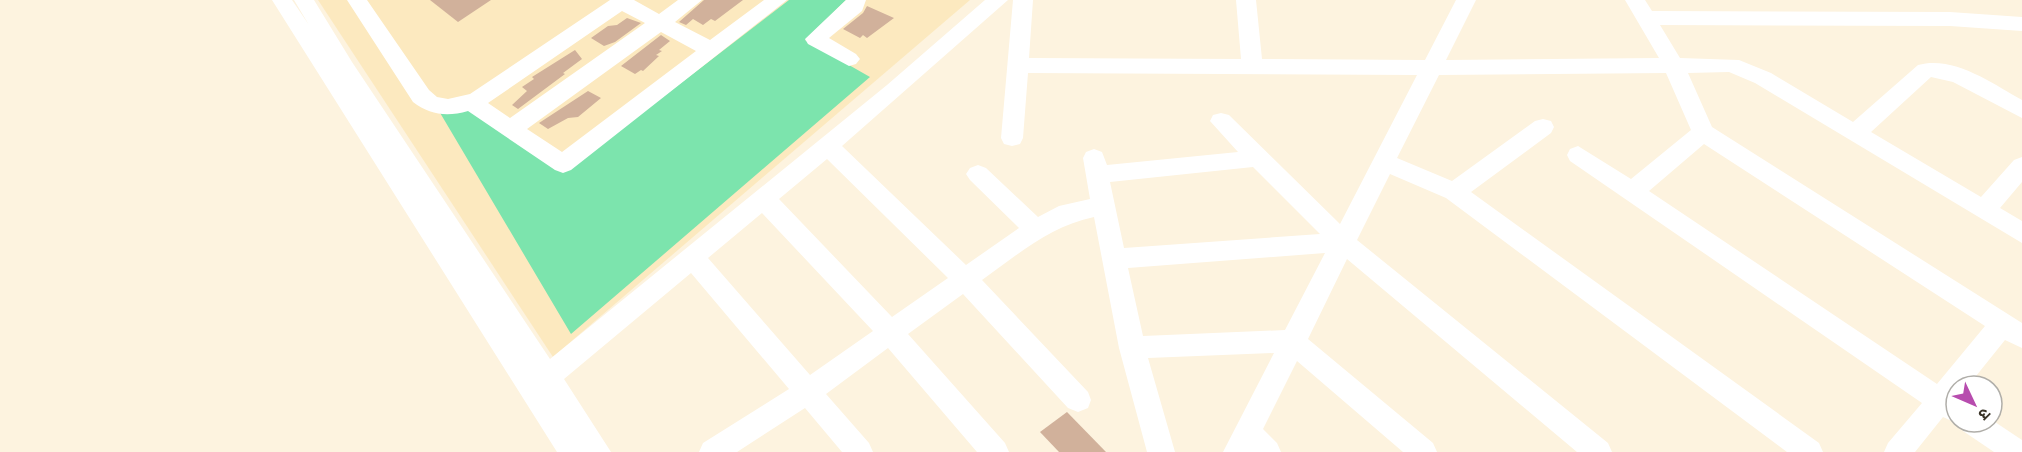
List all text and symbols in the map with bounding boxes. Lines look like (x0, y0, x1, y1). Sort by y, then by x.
north arrow (1944, 374, 2004, 434)
text: उ (1973, 403, 1996, 426)

